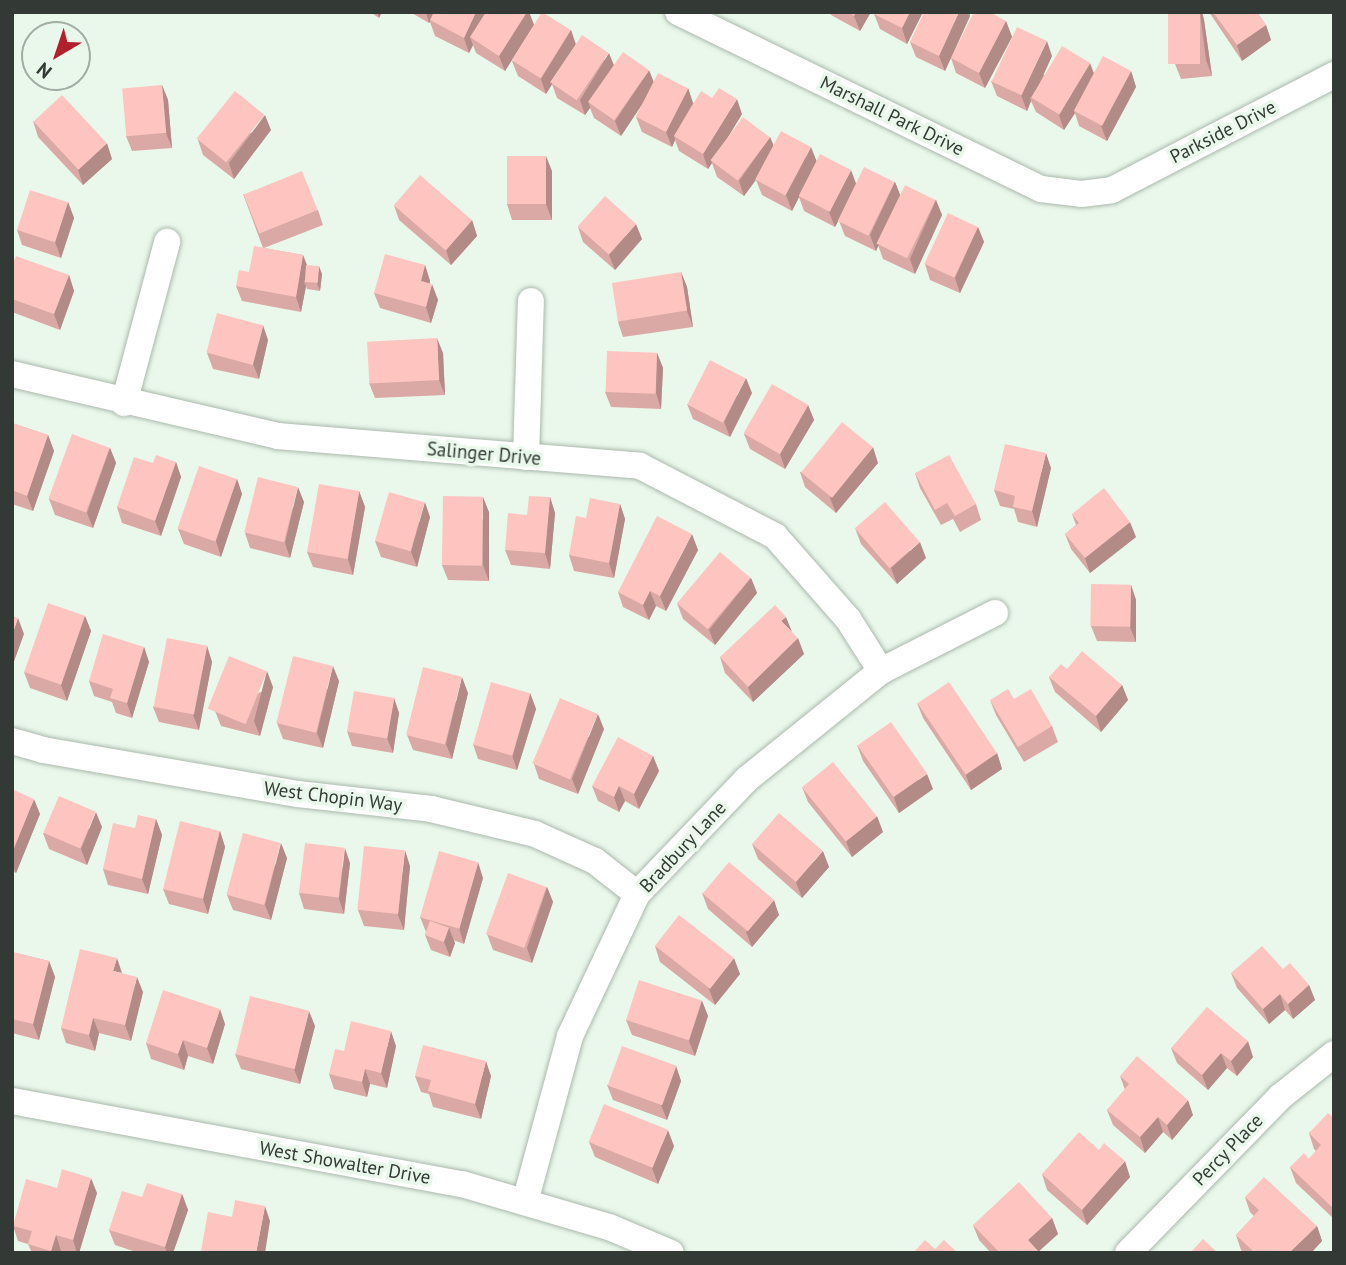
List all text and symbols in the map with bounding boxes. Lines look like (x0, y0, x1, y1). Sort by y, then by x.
north arrow (21, 21, 91, 91)
text: N (32, 58, 56, 84)
street label: Marshall Park Drive (816, 71, 968, 161)
street label: Parkside Drive (1166, 96, 1280, 168)
street label: Salinger Drive (426, 438, 542, 470)
street label: West Chopin Way (262, 777, 404, 817)
street label: Bradbury Lane (635, 796, 731, 898)
street label: Percy Place (1188, 1109, 1268, 1191)
street label: West Showalter Drive (258, 1137, 432, 1189)

